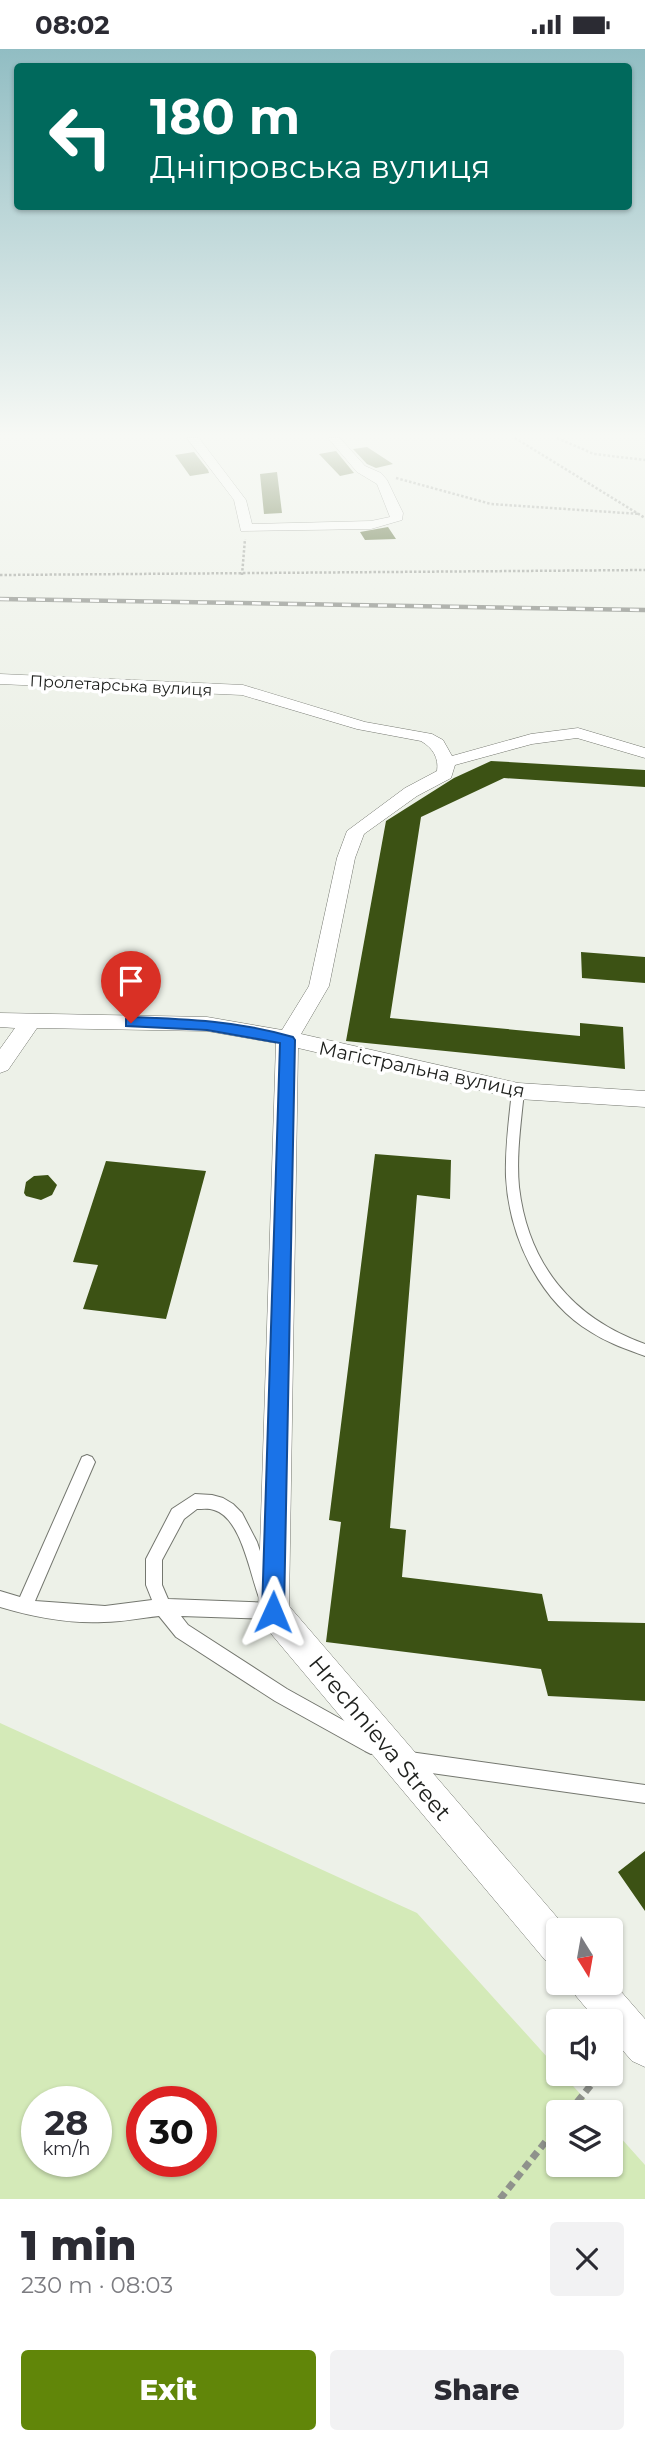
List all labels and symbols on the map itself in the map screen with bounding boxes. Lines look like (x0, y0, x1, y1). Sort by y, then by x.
street label: Пролетарська вулиця (29, 671, 213, 700)
pin (101, 951, 161, 1023)
street label: Магістральна вулиця (317, 1036, 527, 1103)
position arrow (236, 1575, 310, 1649)
street label: Hrechnieva Street (303, 1650, 457, 1826)
north arrow (546, 1918, 623, 1995)
speed limit sign: 30 (126, 2086, 217, 2177)

